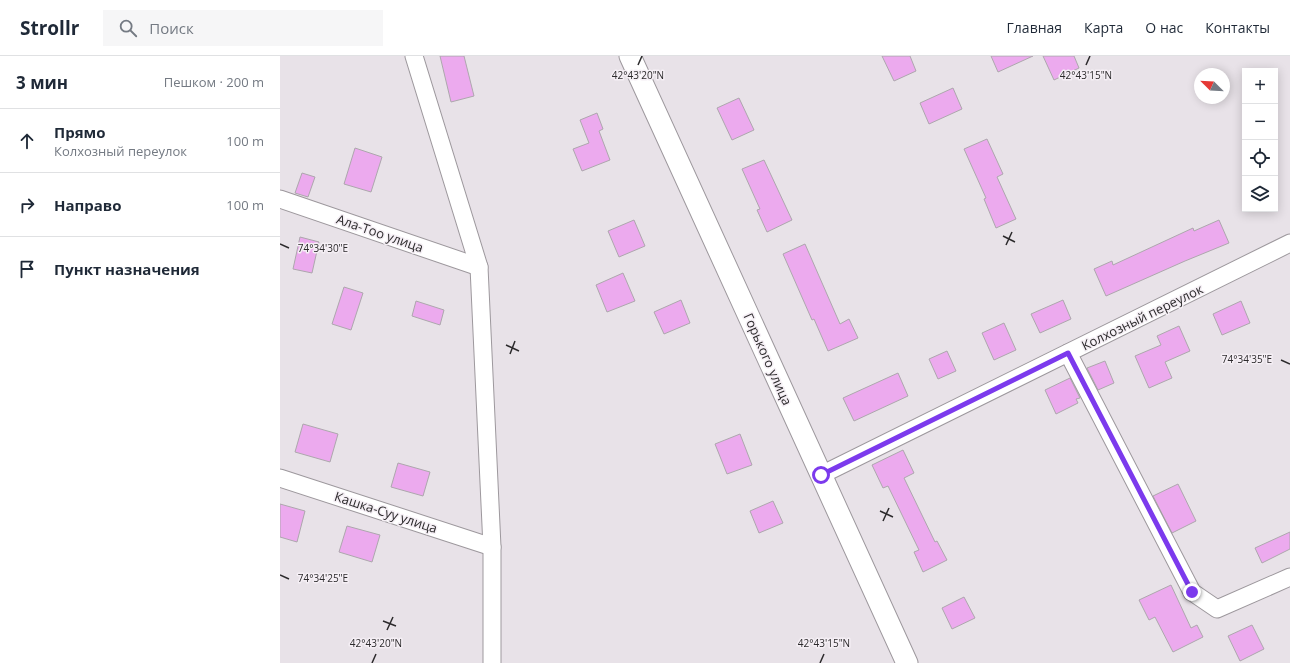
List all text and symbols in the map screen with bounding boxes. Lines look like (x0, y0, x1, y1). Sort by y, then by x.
search box (103, 10, 383, 46)
text: Strollr (20, 15, 79, 41)
icon: search (117, 17, 139, 39)
text: Поиск (149, 18, 194, 38)
text: Главная (1007, 18, 1062, 37)
text: Карта (1084, 18, 1123, 37)
text: О нас (1145, 18, 1183, 37)
text: Контакты (1205, 18, 1270, 37)
text: 42°43'20"N (612, 68, 664, 82)
text: 42°43'15"N (1060, 68, 1112, 82)
north arrow (1194, 68, 1230, 104)
map controls (1242, 68, 1278, 212)
button: + (1242, 68, 1278, 104)
text: 3 мин (16, 71, 68, 94)
text: Пешком · 200 m (164, 73, 264, 91)
button: − (1242, 104, 1278, 140)
text: Прямо (54, 122, 106, 142)
icon: ahead (16, 130, 38, 152)
text: 100 m (226, 132, 264, 150)
button: locate (1242, 140, 1278, 176)
text: Колхозный переулок (54, 142, 187, 160)
button: layers (1242, 176, 1278, 212)
icon: right (16, 194, 38, 216)
text: Направо (54, 195, 122, 215)
text: 100 m (226, 196, 264, 214)
street label: Ала-Тоо улица (334, 210, 426, 256)
text: 74°34'30"E (298, 241, 348, 255)
icon: arrive (16, 258, 38, 280)
text: Пункт назначения (54, 259, 200, 279)
street label: Колхозный переулок (1078, 280, 1206, 354)
street label: Горького улица (740, 310, 796, 408)
text: 74°34'35"E (1222, 352, 1272, 366)
route start (812, 466, 830, 484)
street label: Кашка-Суу улица (332, 487, 440, 537)
text: 74°34'25"E (298, 571, 348, 585)
route end (1183, 583, 1201, 601)
text: 42°43'20"N (350, 636, 402, 650)
text: 42°43'15"N (798, 636, 850, 650)

